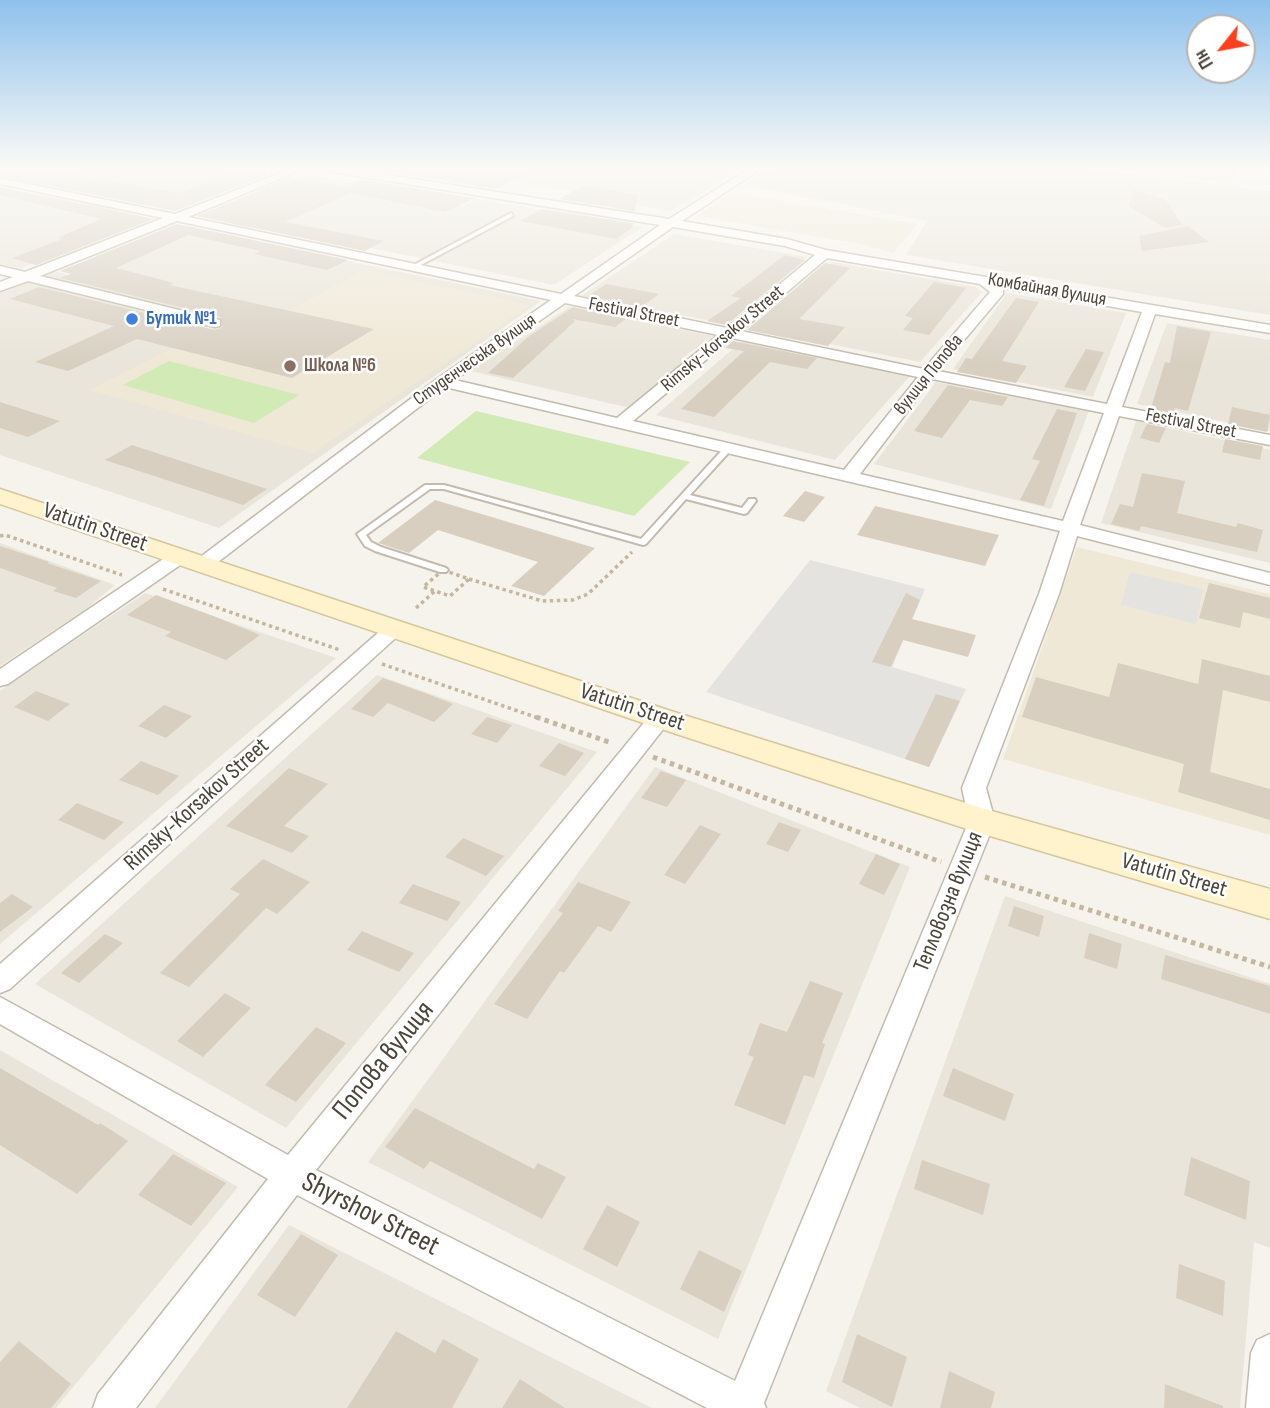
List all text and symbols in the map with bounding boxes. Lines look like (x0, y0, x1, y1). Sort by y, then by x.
north arrow (1186, 14, 1256, 84)
text: Пн (1190, 45, 1219, 73)
street label: Комбайная вулиця (986, 268, 1108, 312)
street label: Rimsky-Korsakov Street (657, 281, 789, 397)
street label: Festival Street (587, 293, 681, 333)
place label: Бутик №1 (146, 308, 217, 330)
street label: Студєнчеська вулиця (409, 309, 541, 411)
marker: Бутик №1 (124, 311, 140, 327)
street label: вулиця Попова (890, 330, 968, 420)
place label: Школа №6 (304, 355, 376, 377)
marker: Школа №6 (282, 358, 298, 374)
street label: Festival Street (1144, 404, 1238, 444)
street label: Vatutin Street (39, 497, 151, 559)
street label: Vatutin Street (576, 678, 688, 738)
street label: Rimsky-Korsakov Street (119, 733, 275, 877)
street label: Тепловозна вулиця (908, 828, 990, 976)
street label: Vatutin Street (1118, 848, 1230, 904)
street label: Попова вулиця (326, 995, 442, 1127)
street label: Shyrshov Street (295, 1166, 445, 1264)

